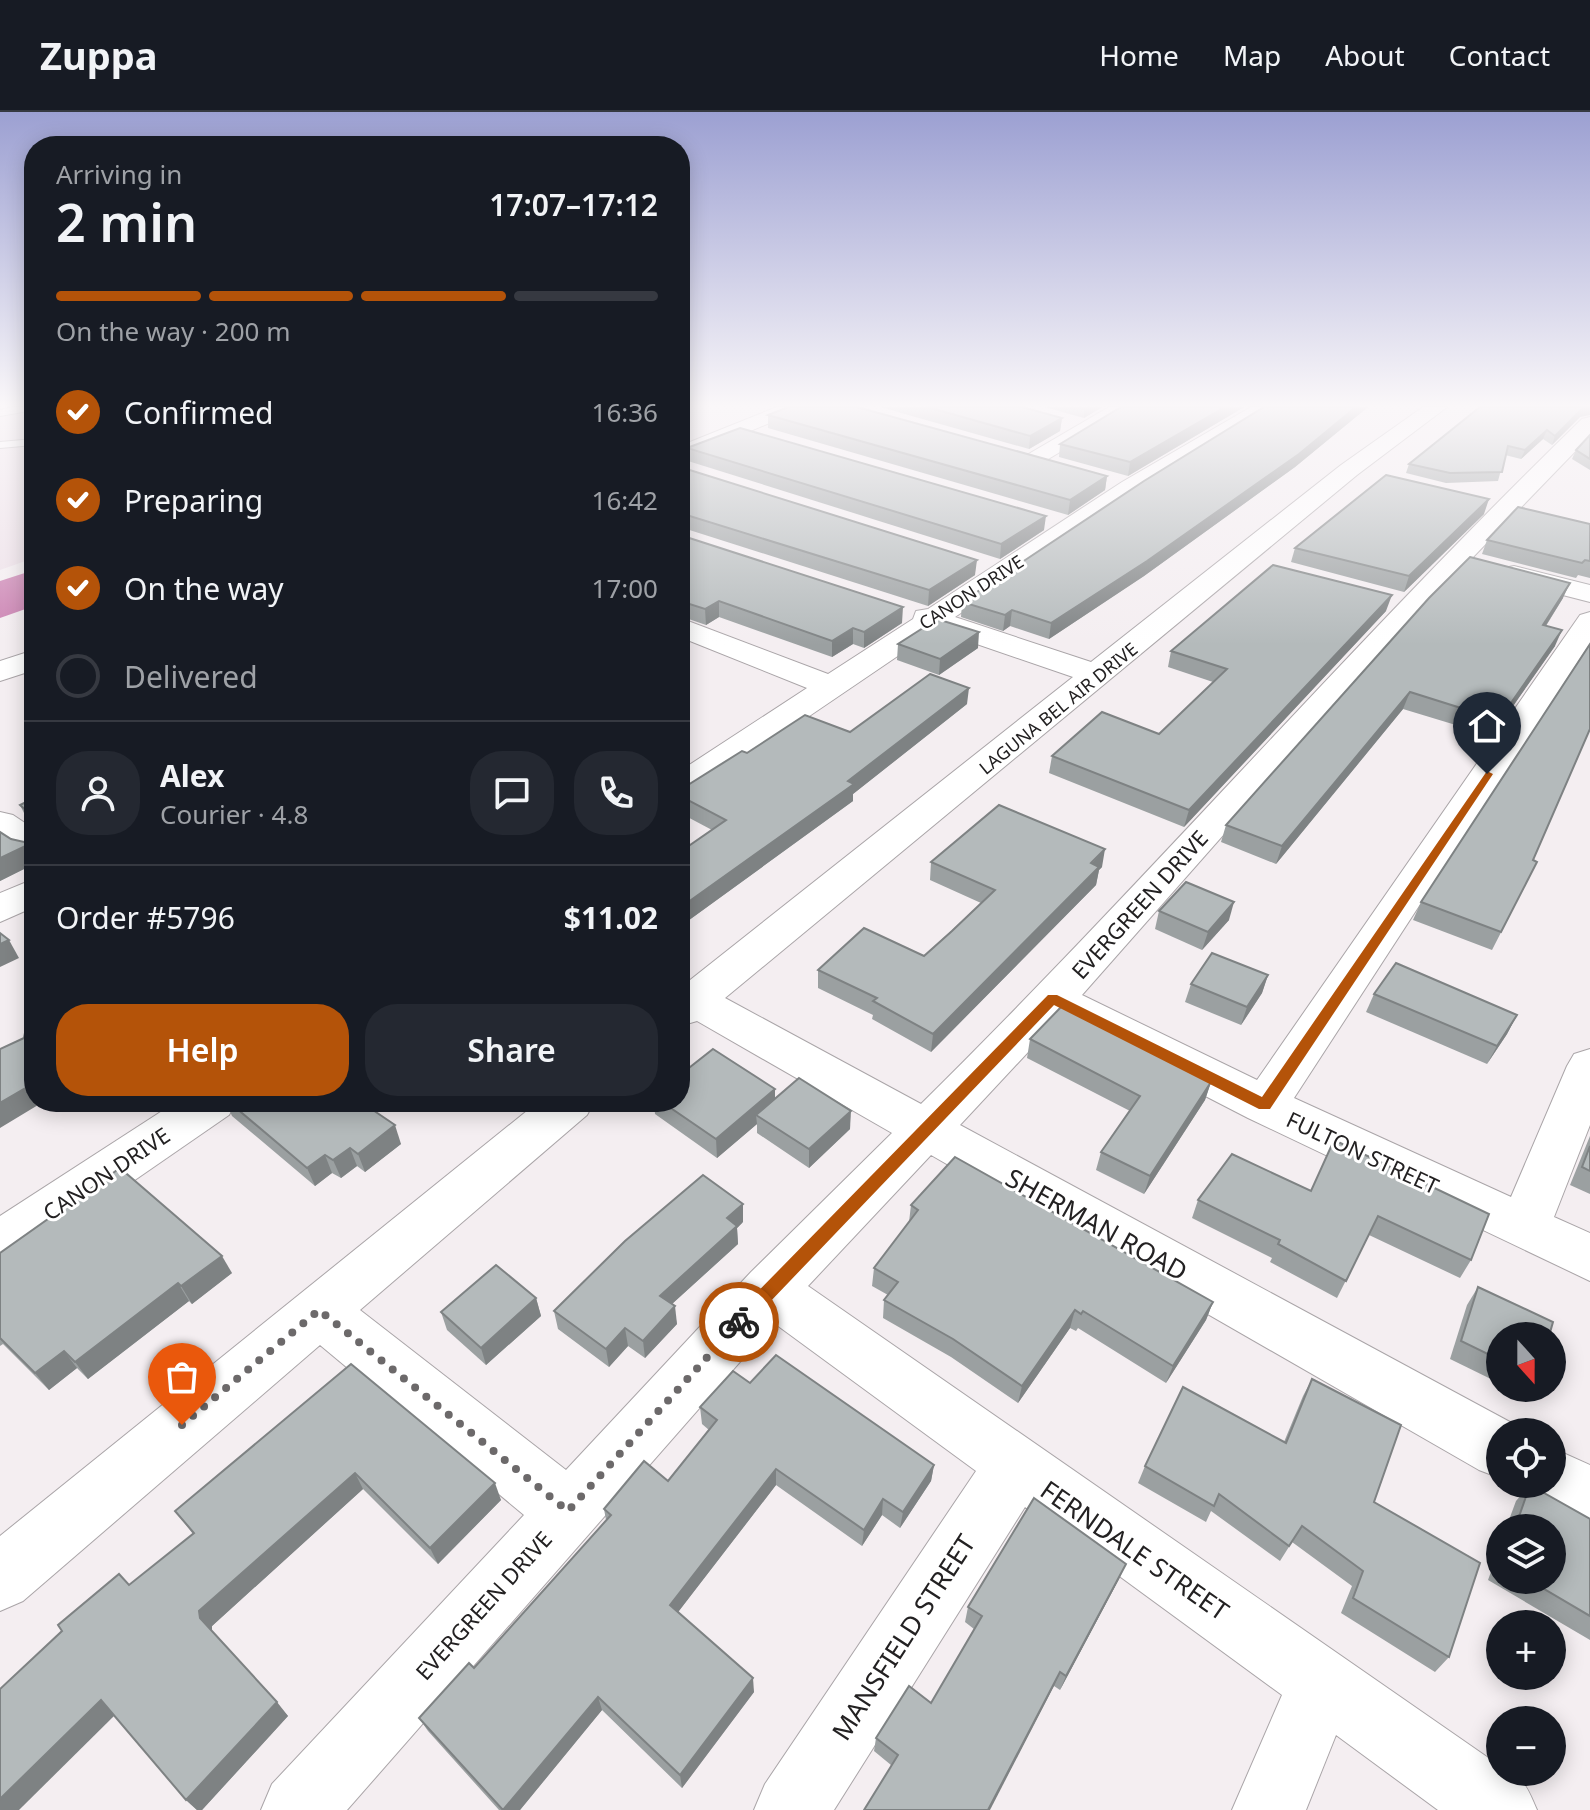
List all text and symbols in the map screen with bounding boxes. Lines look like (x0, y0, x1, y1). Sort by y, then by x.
text: Zuppa (40, 29, 158, 81)
text: Home (1099, 36, 1179, 74)
text: Map (1223, 36, 1281, 74)
text: About (1325, 36, 1405, 74)
text: Contact (1449, 36, 1550, 74)
text: Arriving in (56, 156, 182, 192)
text: 17:07–17:12 (489, 184, 658, 225)
text: 2 min (56, 186, 197, 257)
text: On the way · 200 m (56, 313, 290, 349)
icon: check (56, 390, 100, 434)
text: Confirmed (124, 392, 274, 433)
text: 16:36 (592, 394, 658, 430)
icon: check (56, 478, 100, 522)
text: Preparing (124, 480, 263, 521)
text: 16:42 (592, 482, 658, 518)
street label: CANON DRIVE (914, 549, 1028, 635)
icon: check (56, 566, 100, 610)
text: On the way (124, 568, 284, 609)
text: 17:00 (592, 570, 658, 606)
street label: LAGUNA BEL AIR DRIVE (974, 637, 1142, 779)
text: Delivered (124, 656, 258, 697)
pin (1453, 692, 1521, 774)
icon: home (1465, 704, 1509, 748)
button: person (56, 751, 140, 835)
button: chat (470, 751, 554, 835)
button: phone (574, 751, 658, 835)
text: Alex (160, 755, 224, 796)
text: Courier · 4.8 (160, 796, 308, 832)
street label: EVERGREEN DRIVE (1064, 823, 1214, 985)
text: Order #5796 (56, 897, 235, 938)
text: $11.02 (564, 897, 658, 938)
button: Help (56, 1004, 349, 1096)
button: Share (365, 1004, 658, 1096)
street label: FULTON STREET (1282, 1104, 1444, 1200)
street label: CANON DRIVE (37, 1119, 175, 1227)
street label: SHERMAN ROAD (1000, 1159, 1194, 1289)
courier (699, 1282, 779, 1362)
icon: bike (717, 1300, 761, 1344)
north arrow (1486, 1322, 1566, 1402)
map controls (1486, 1322, 1566, 1786)
pin (148, 1343, 216, 1425)
icon: bag (160, 1355, 204, 1399)
button: locate (1486, 1418, 1566, 1498)
street label: FERNDALE STREET (1034, 1472, 1237, 1629)
button: layers (1486, 1514, 1566, 1594)
street label: EVERGREEN DRIVE (408, 1524, 558, 1686)
street label: MANSFIELD STREET (823, 1527, 983, 1747)
button: + (1486, 1610, 1566, 1690)
button: − (1486, 1706, 1566, 1786)

